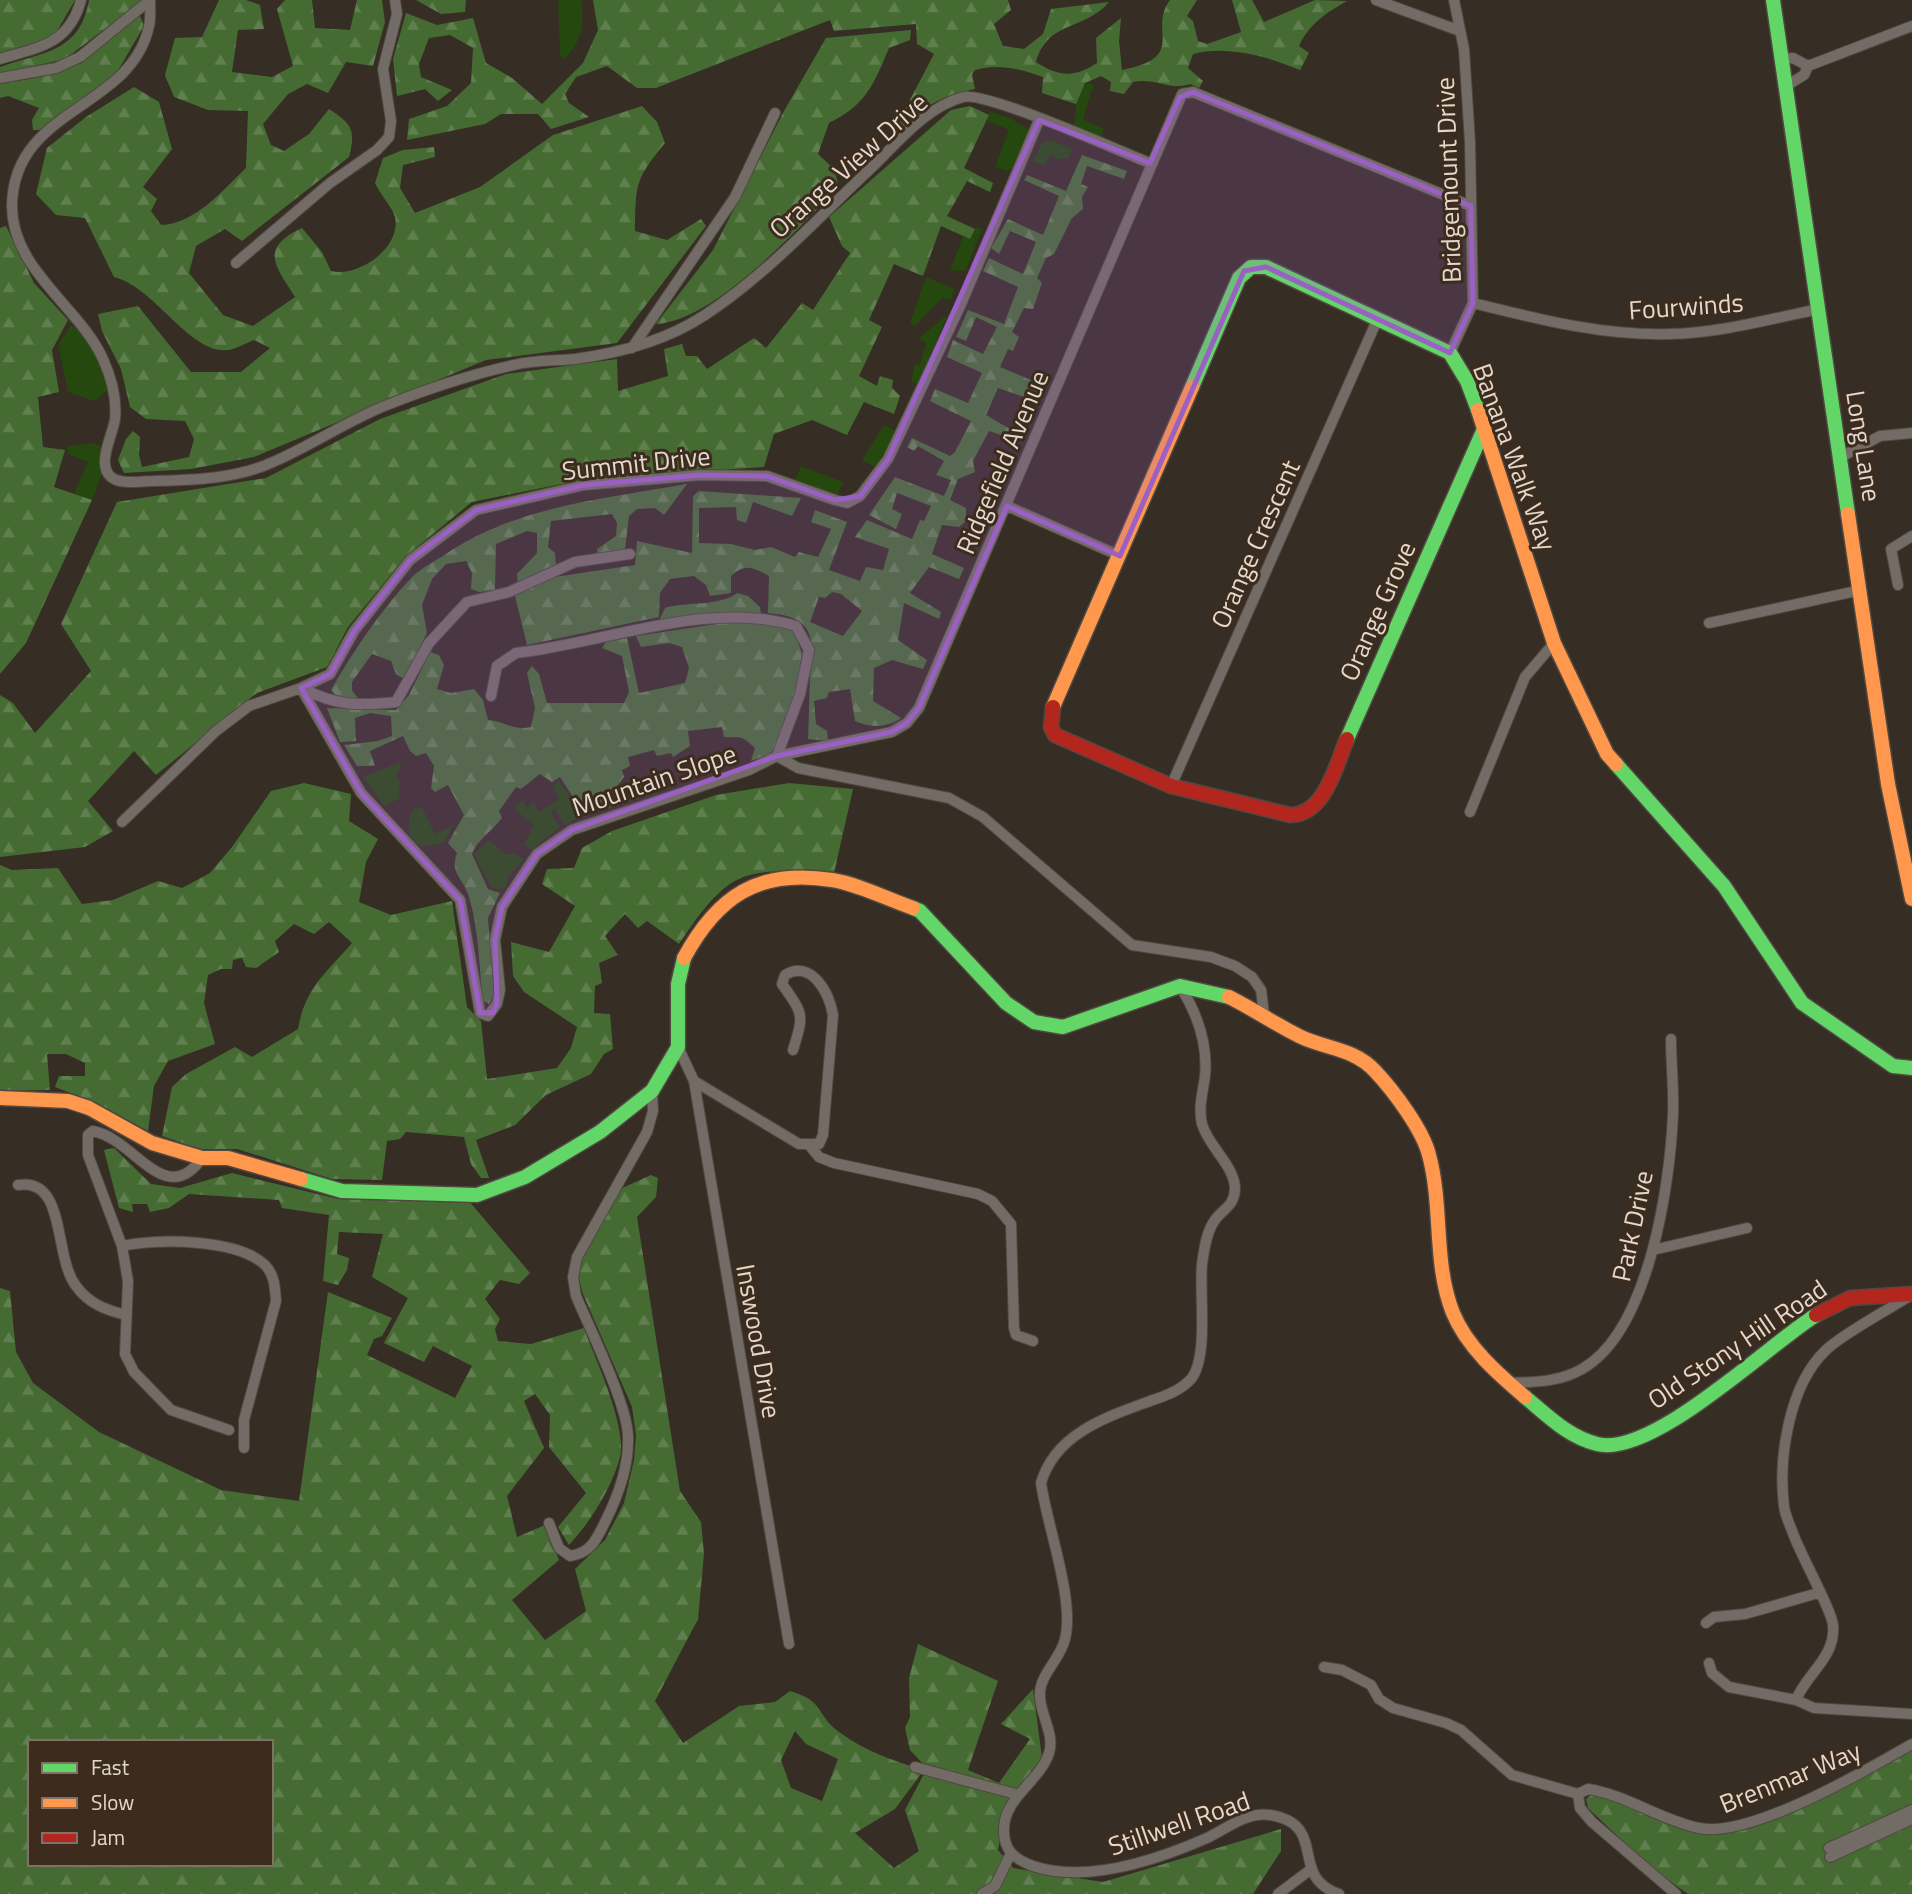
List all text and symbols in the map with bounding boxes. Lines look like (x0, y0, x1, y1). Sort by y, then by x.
street label: Bridgemount Drive (1425, 76, 1471, 284)
street label: Orange View Drive (760, 83, 936, 247)
street label: Fourwinds (1627, 283, 1745, 329)
street label: Banana Walk Way (1463, 358, 1567, 556)
street label: Ridgefield Avenue (946, 364, 1058, 560)
street label: Long Lane (1836, 388, 1892, 504)
street label: Summit Drive (560, 436, 712, 490)
street label: Orange Crescent (1200, 454, 1310, 634)
street label: Orange Grove (1329, 535, 1425, 687)
street label: Mountain Slope (567, 734, 741, 826)
street label: Park Drive (1601, 1167, 1663, 1285)
street label: Inswood Drive (726, 1261, 792, 1421)
street label: Old Stony Hill Road (1640, 1269, 1834, 1419)
street label: Brenmar Way (1713, 1731, 1867, 1823)
legend (28, 1740, 273, 1866)
text: Fast (91, 1751, 130, 1783)
street label: Stillwell Road (1103, 1781, 1255, 1865)
text: Slow (91, 1786, 134, 1818)
text: Jam (91, 1821, 125, 1853)

